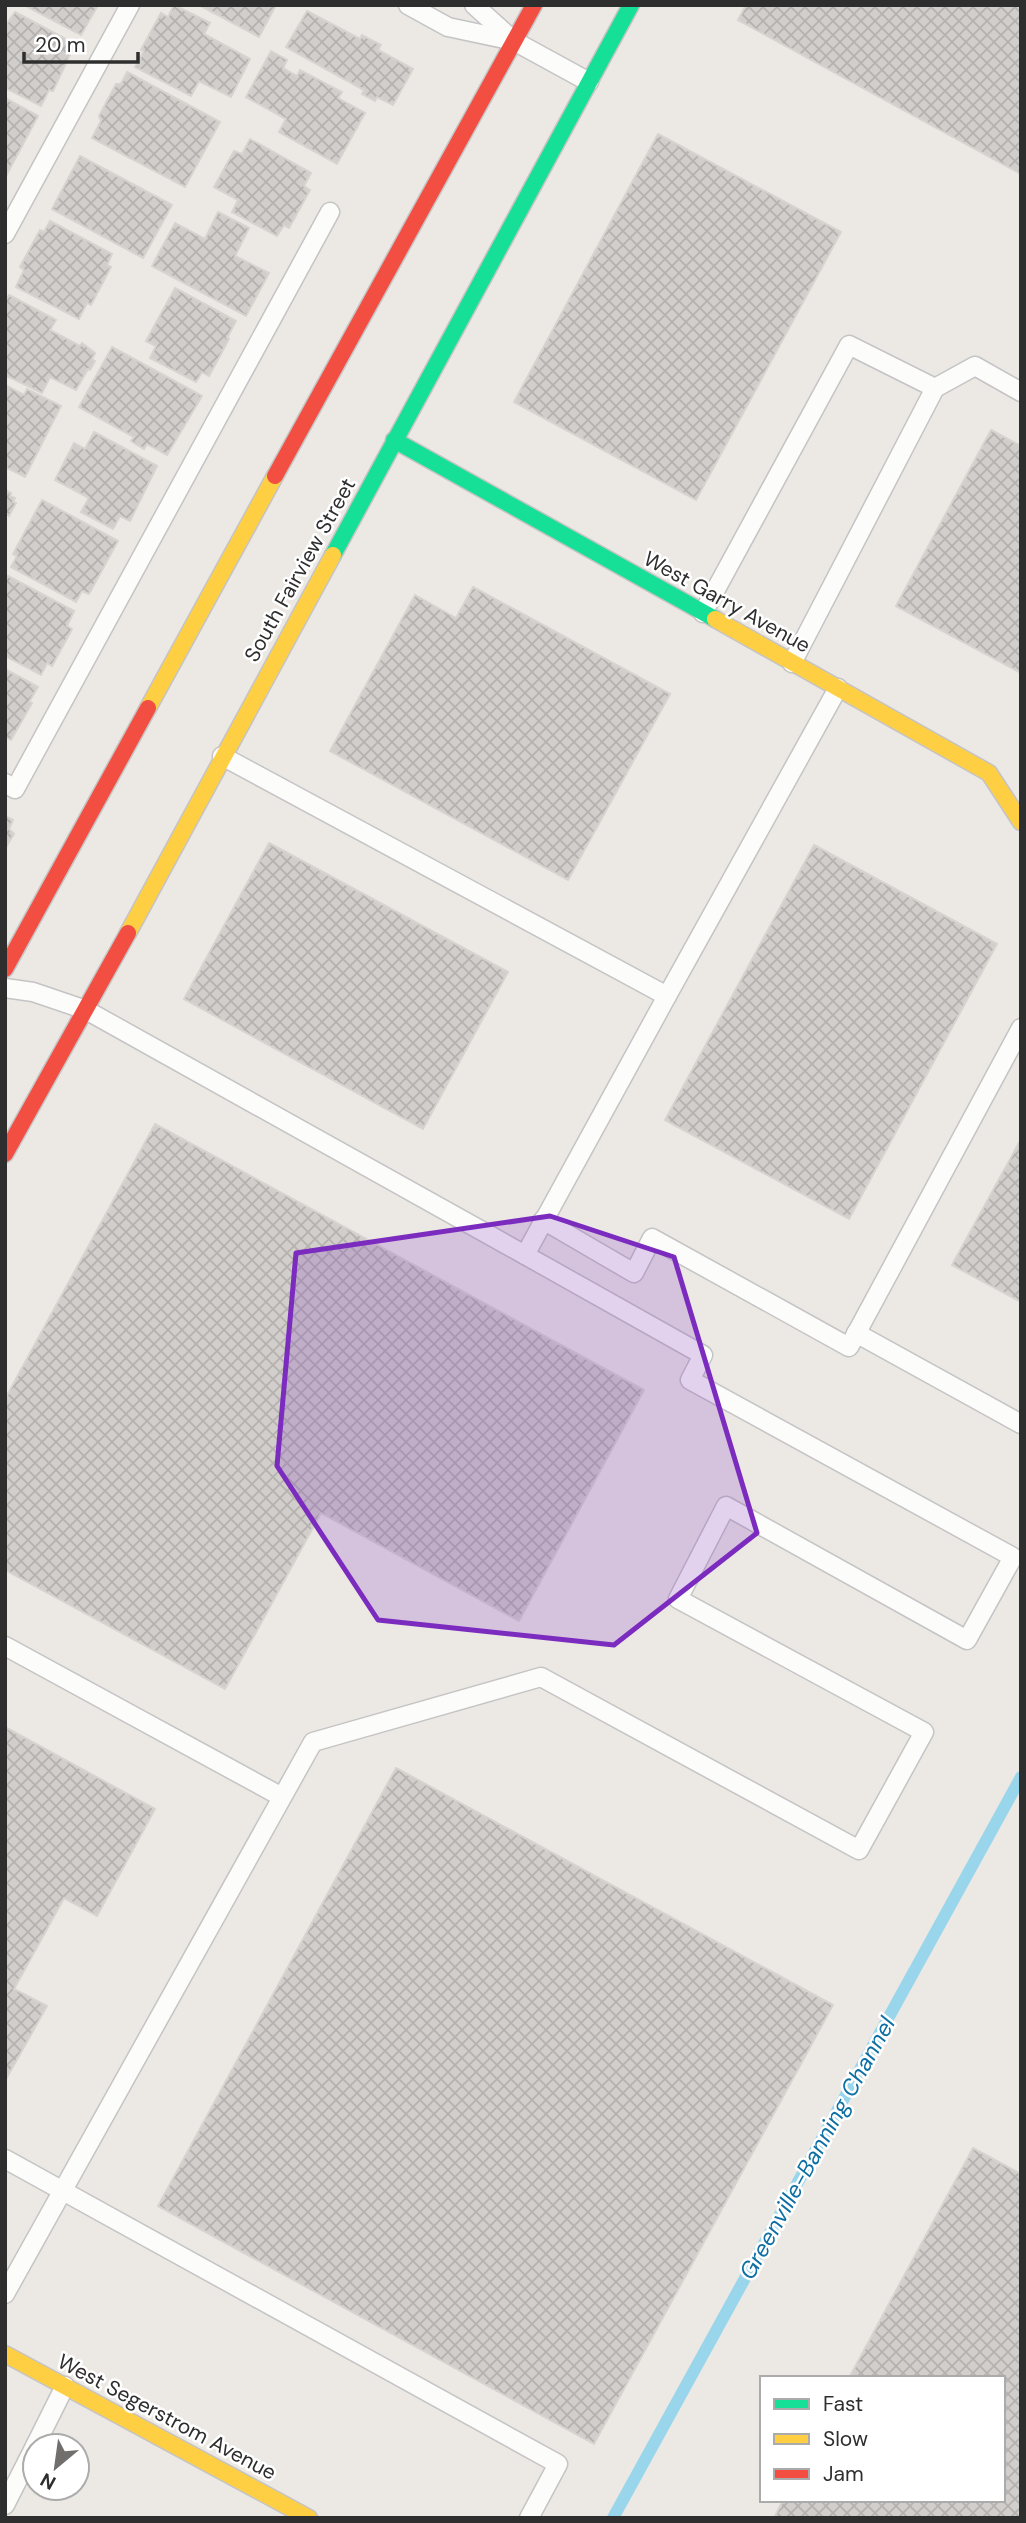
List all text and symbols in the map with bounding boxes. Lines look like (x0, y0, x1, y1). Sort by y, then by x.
scale bar (24, 21, 138, 65)
text: 20 m (35, 31, 86, 59)
street label: South Fairview Street (238, 473, 362, 667)
street label: West Garry Avenue (639, 545, 815, 660)
water label: Greenville-Banning Channel (732, 2011, 902, 2285)
street label: West Segerstrom Avenue (53, 2347, 281, 2487)
legend (760, 2376, 1005, 2502)
text: Fast (823, 2390, 863, 2418)
text: Slow (823, 2425, 868, 2453)
north arrow (21, 2432, 91, 2502)
text: Jam (823, 2460, 864, 2488)
text: N (36, 2467, 60, 2496)

